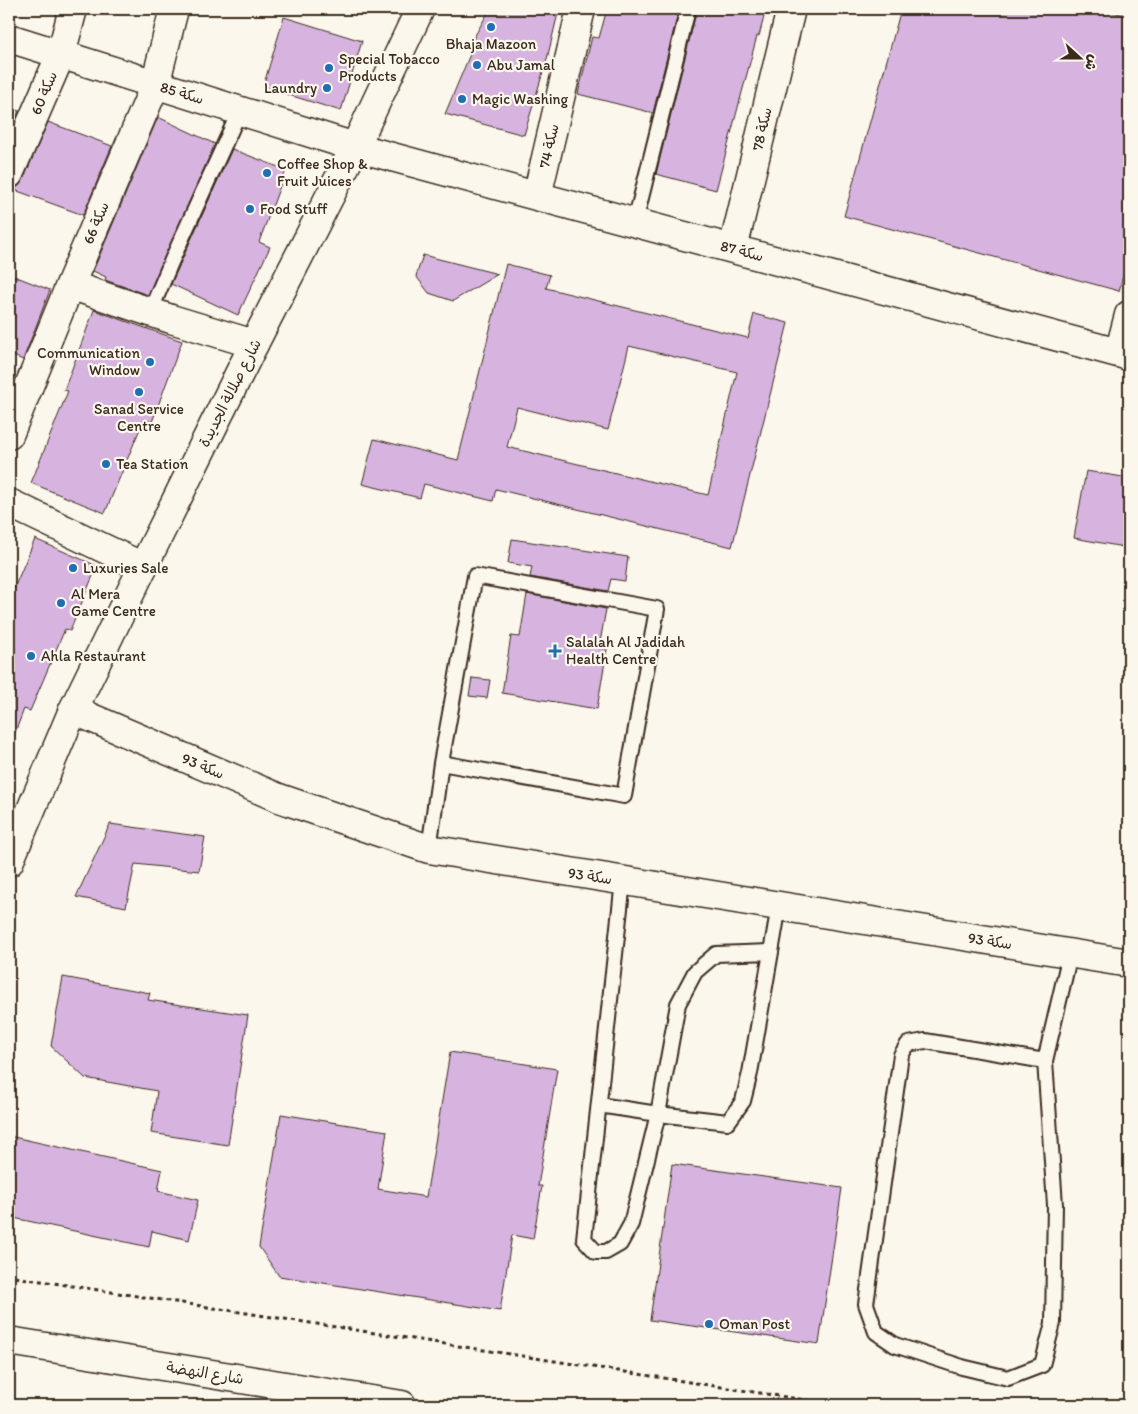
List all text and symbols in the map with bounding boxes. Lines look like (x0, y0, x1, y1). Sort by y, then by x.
marker: Bhaja Mazoon (485, 21, 497, 33)
north arrow (1056, 32, 1106, 82)
place label: Bhaja Mazoon (446, 35, 537, 53)
place label: Special Tobacco Products (339, 50, 440, 85)
text: ش (1081, 52, 1102, 73)
place label: Abu Jamal (487, 56, 556, 74)
marker: Abu Jamal (471, 59, 483, 71)
marker: Special Tobacco Products (323, 62, 335, 74)
street label: سكة 60 (27, 69, 61, 117)
street label: سكة 85 (158, 78, 206, 108)
place label: Laundry (264, 79, 317, 97)
marker: Laundry (321, 82, 333, 94)
place label: Magic Washing (472, 90, 569, 108)
marker: Magic Washing (456, 93, 468, 105)
street label: سكة 78 (748, 106, 776, 152)
street label: سكة 74 (535, 122, 563, 170)
place label: Coffee Shop & Fruit Juices (277, 155, 368, 190)
marker: Coffee Shop & Fruit Juices (261, 167, 273, 179)
street label: سكة 66 (79, 199, 113, 247)
place label: Food Stuff (260, 200, 328, 218)
marker: Food Stuff (244, 203, 256, 215)
street label: سكة 87 (718, 237, 766, 265)
street label: شارع صلالة الجديدة (195, 336, 266, 451)
place label: Communication Window (37, 344, 140, 379)
marker: Communication Window (144, 356, 156, 368)
marker: Sanad Service Centre (133, 386, 145, 398)
place label: Sanad Service Centre (94, 400, 184, 435)
place label: Tea Station (116, 455, 189, 473)
marker: Tea Station (100, 458, 112, 470)
place label: Luxuries Sale (83, 559, 168, 577)
marker: Luxuries Sale (67, 562, 79, 574)
place label: Al Mera Game Centre (71, 585, 156, 620)
marker: Al Mera Game Centre (55, 597, 67, 609)
place label: Salalah Al Jadidah Health Centre (566, 633, 685, 668)
marker: Salalah Al Jadidah Health Centre (548, 644, 562, 658)
place label: Ahla Restaurant (41, 647, 146, 665)
marker: Ahla Restaurant (25, 650, 37, 662)
street label: سكة 93 (179, 749, 227, 783)
street label: سكة 93 (567, 864, 613, 888)
street label: سكة 93 (967, 929, 1013, 953)
place label: Oman Post (719, 1315, 791, 1333)
marker: Oman Post (703, 1318, 715, 1330)
street label: شارع النهضة (165, 1358, 245, 1389)

